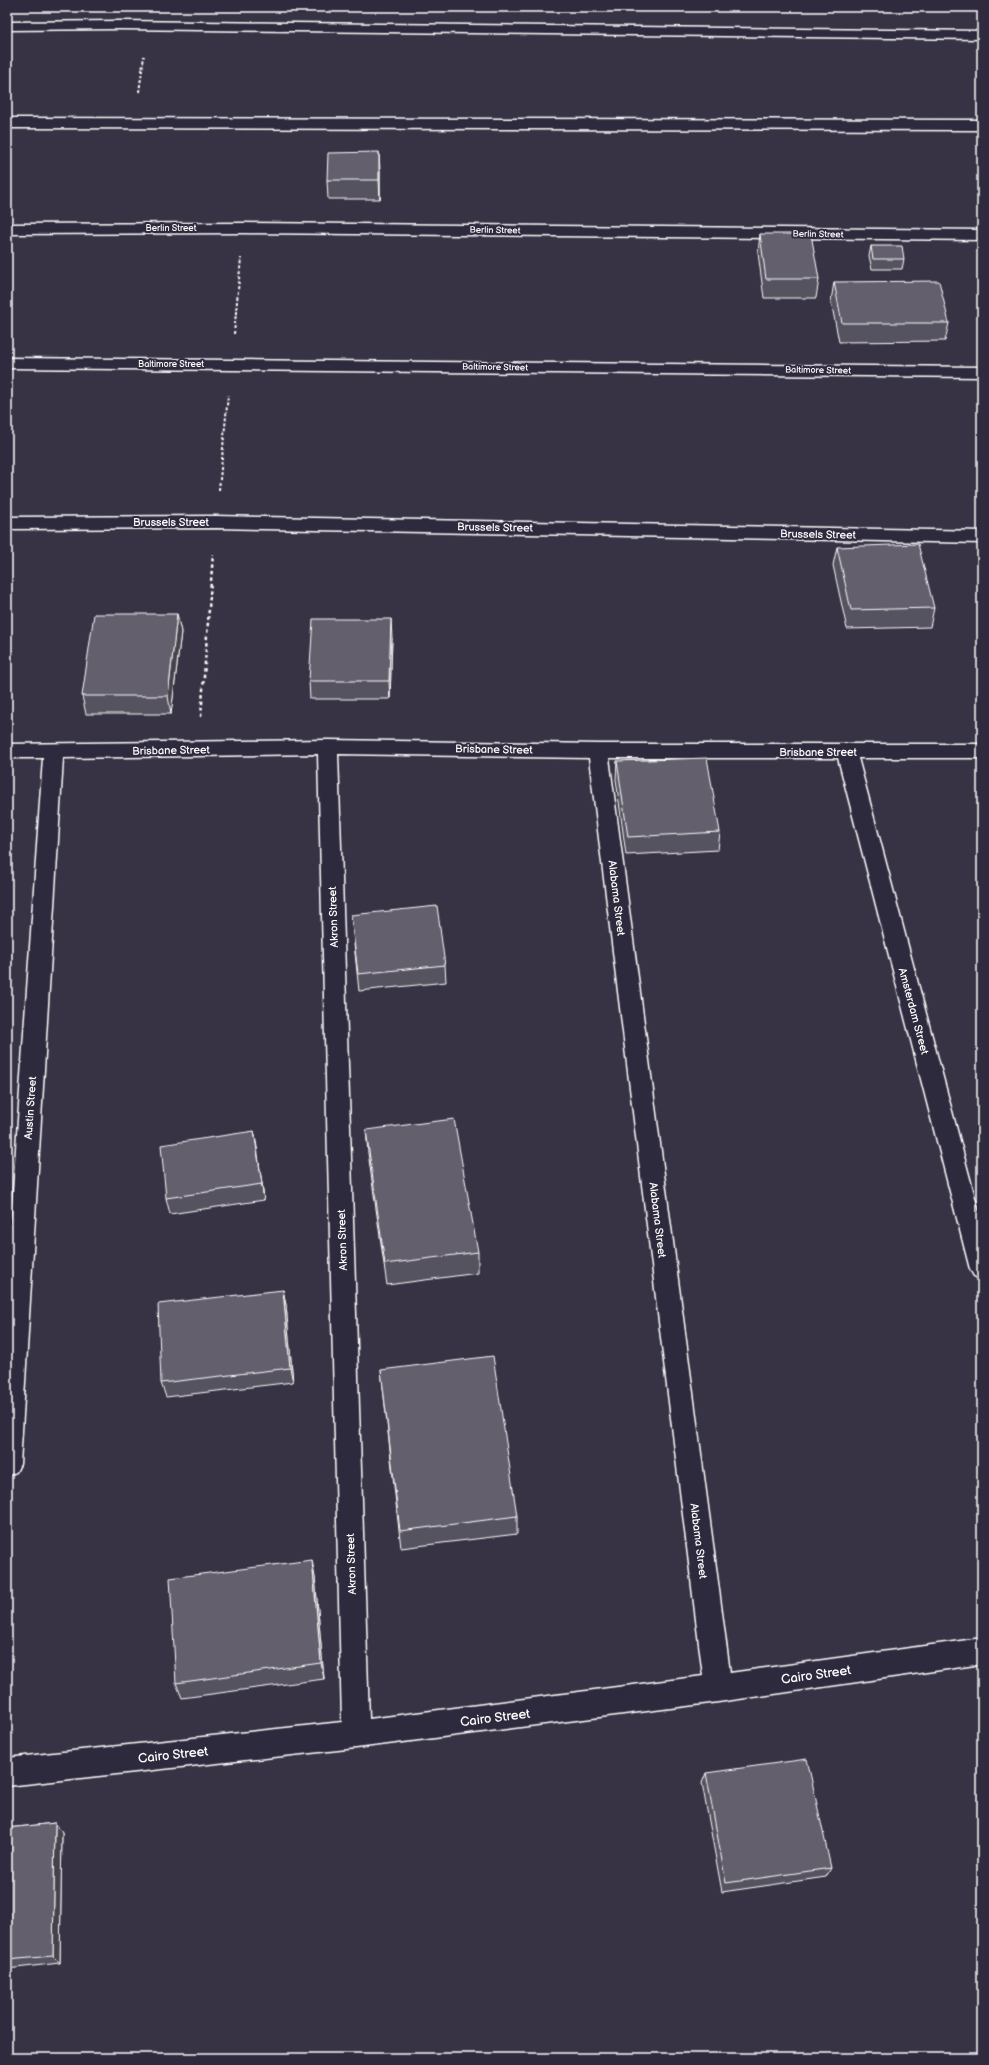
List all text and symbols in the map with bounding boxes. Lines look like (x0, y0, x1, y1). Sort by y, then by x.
street label: Berlin Street (146, 223, 197, 234)
street label: Berlin Street (469, 225, 521, 236)
street label: Berlin Street (792, 229, 844, 240)
street label: Baltimore Street (138, 359, 204, 370)
street label: Baltimore Street (462, 361, 528, 374)
street label: Baltimore Street (785, 364, 851, 377)
street label: Brussels Street (133, 516, 210, 529)
street label: Brussels Street (457, 520, 534, 535)
street label: Brussels Street (780, 527, 857, 542)
street label: Brisbane Street (455, 742, 534, 757)
street label: Brisbane Street (132, 743, 211, 758)
street label: Brisbane Street (779, 746, 857, 759)
street label: Alabama Street (605, 860, 628, 937)
street label: Akron Street (326, 886, 341, 948)
street label: Amsterdam Street (896, 966, 931, 1056)
street label: Austin Street (22, 1075, 39, 1140)
street label: Alabama Street (646, 1182, 669, 1259)
street label: Akron Street (335, 1209, 350, 1271)
street label: Alabama Street (687, 1503, 710, 1580)
street label: Akron Street (344, 1533, 359, 1595)
street label: Cairo Street (780, 1662, 852, 1688)
street label: Cairo Street (459, 1706, 531, 1730)
street label: Cairo Street (137, 1743, 209, 1767)

